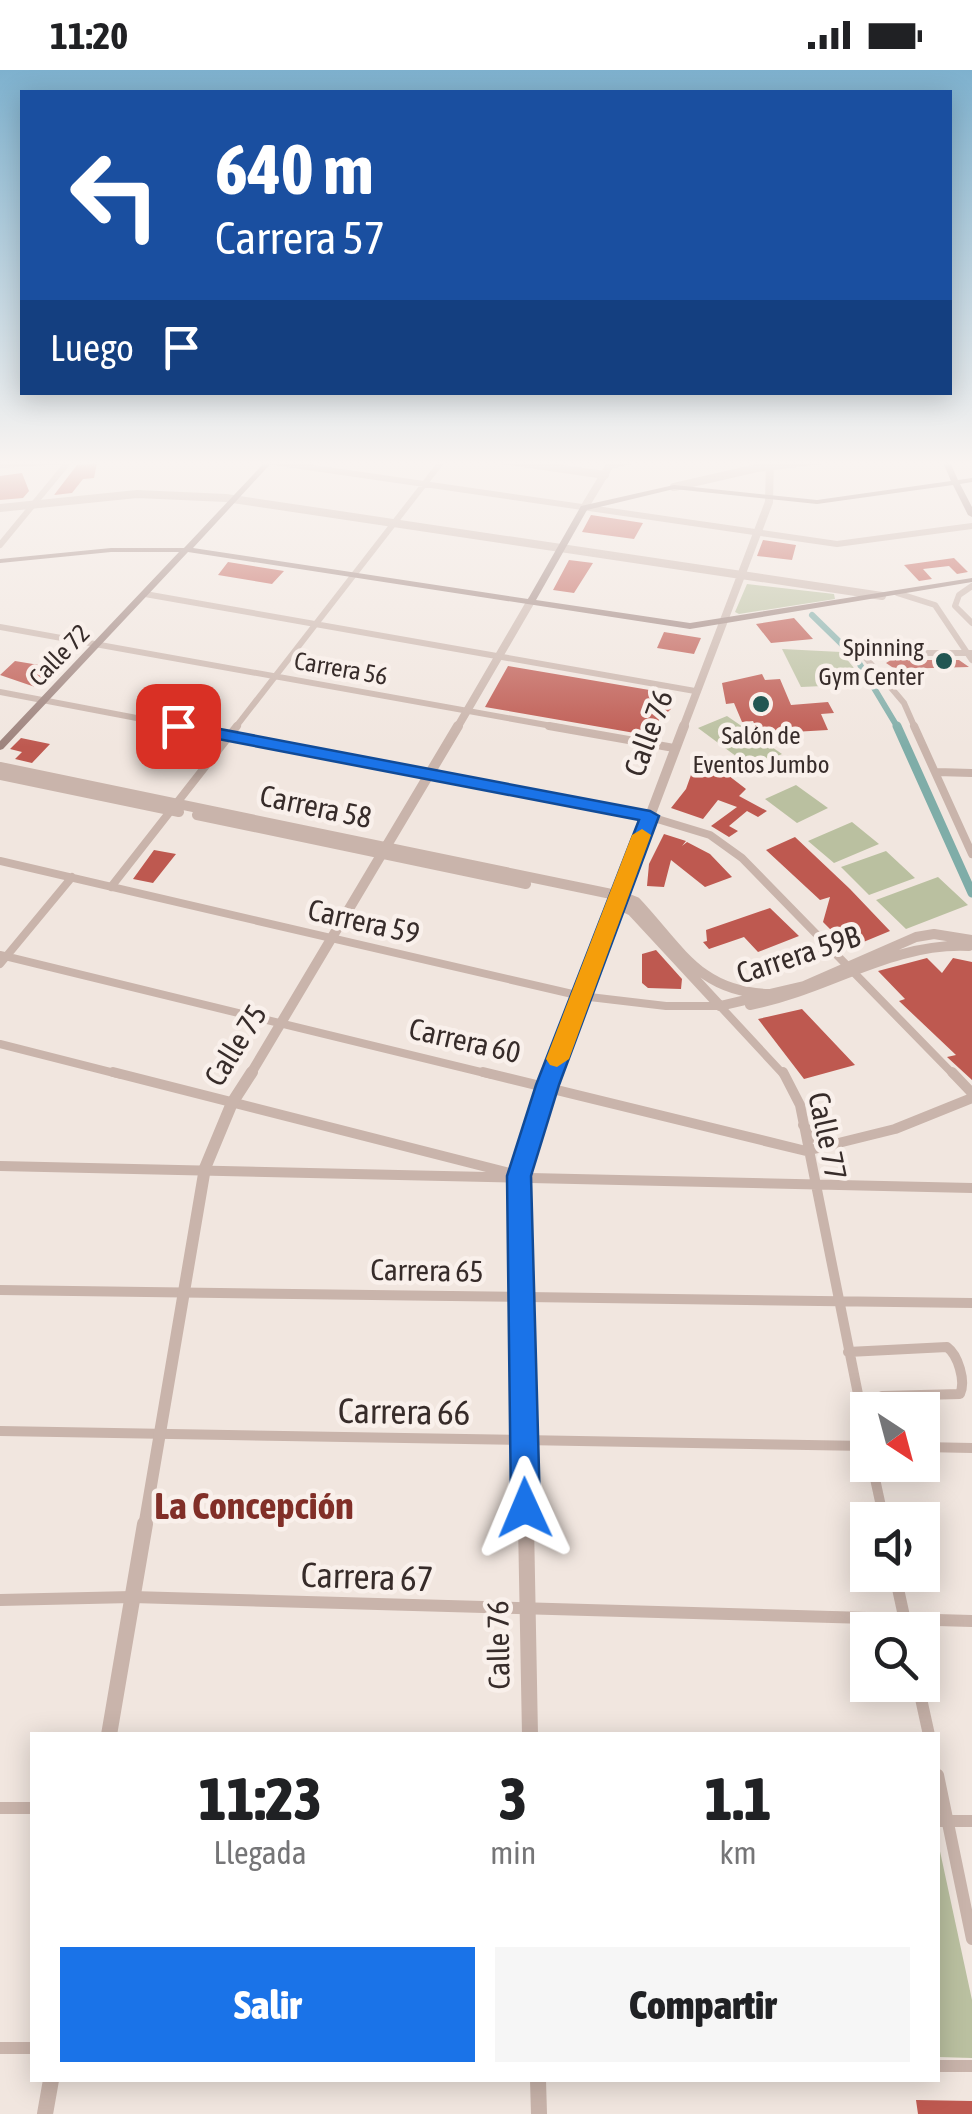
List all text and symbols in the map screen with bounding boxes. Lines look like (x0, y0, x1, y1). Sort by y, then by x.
text: 11:20 (50, 14, 128, 57)
text: 640 m (215, 129, 374, 209)
icon: left (50, 130, 180, 260)
text: Carrera 57 (215, 212, 385, 264)
icon: arrive (154, 320, 209, 375)
text: Luego (50, 326, 134, 369)
street label: Calle 72 (23, 619, 95, 691)
place label: Spinning Gym Center (819, 633, 925, 690)
street label: Carrera 56 (292, 646, 390, 690)
marker: Spinning Gym Center (933, 650, 955, 672)
pin (136, 684, 221, 769)
street label: Calle 76 (617, 685, 679, 781)
marker: Salón de Eventos Jumbo (750, 693, 772, 715)
icon: arrive (151, 699, 206, 754)
place label: Salón de Eventos Jumbo (693, 721, 829, 778)
street label: Carrera 58 (257, 778, 375, 834)
street label: Carrera 59 (305, 892, 423, 950)
street label: Carrera 59B (732, 918, 864, 990)
street label: Calle 75 (197, 998, 273, 1092)
street label: Carrera 60 (406, 1011, 524, 1069)
street label: Calle 77 (802, 1089, 854, 1183)
street label: Carrera 65 (370, 1252, 484, 1288)
street label: Carrera 66 (338, 1390, 470, 1432)
north arrow (850, 1392, 940, 1482)
map controls (850, 1392, 940, 1702)
position arrow (473, 1456, 577, 1560)
district label: La Concepción (154, 1484, 354, 1527)
button: sound (850, 1502, 940, 1592)
street label: Carrera 67 (300, 1554, 434, 1598)
street label: Calle 76 (480, 1600, 516, 1690)
button: search (850, 1612, 940, 1702)
text: 11:23 (198, 1764, 322, 1833)
text: 3 (499, 1764, 527, 1833)
text: 1.1 (705, 1764, 772, 1833)
text: Llegada (214, 1834, 307, 1871)
text: min (490, 1834, 536, 1871)
text: km (720, 1834, 757, 1871)
button: Salir (60, 1947, 475, 2062)
button: Compartir (495, 1947, 910, 2062)

